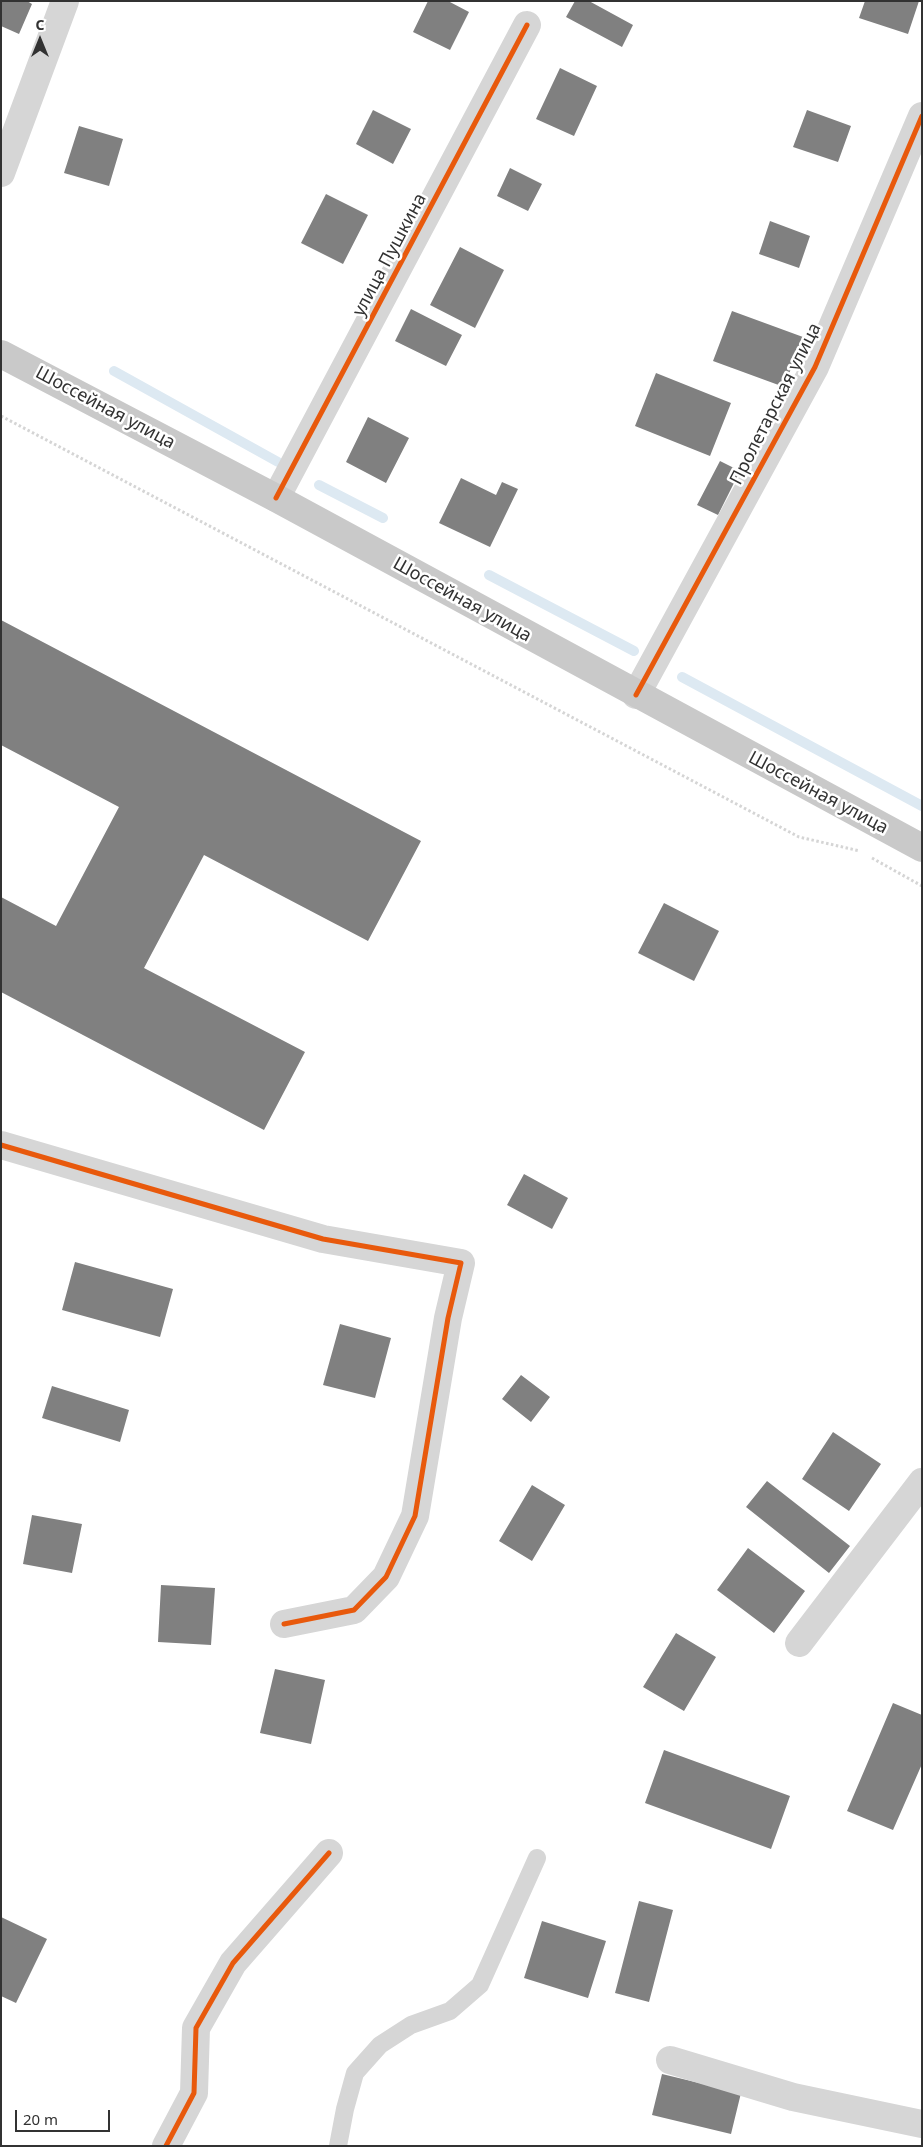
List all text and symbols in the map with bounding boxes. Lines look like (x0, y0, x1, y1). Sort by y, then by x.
north arrow (15, 15, 65, 65)
text: С (35, 15, 45, 34)
street label: улица Пушкина (349, 190, 431, 320)
street label: Пролетарская улица (726, 320, 826, 488)
street label: Шоссейная улица (32, 362, 178, 454)
street label: Шоссейная улица (389, 553, 535, 647)
street label: Шоссейная улица (745, 747, 891, 839)
scale bar (18, 2100, 112, 2132)
text: 20 m (23, 2109, 58, 2129)

